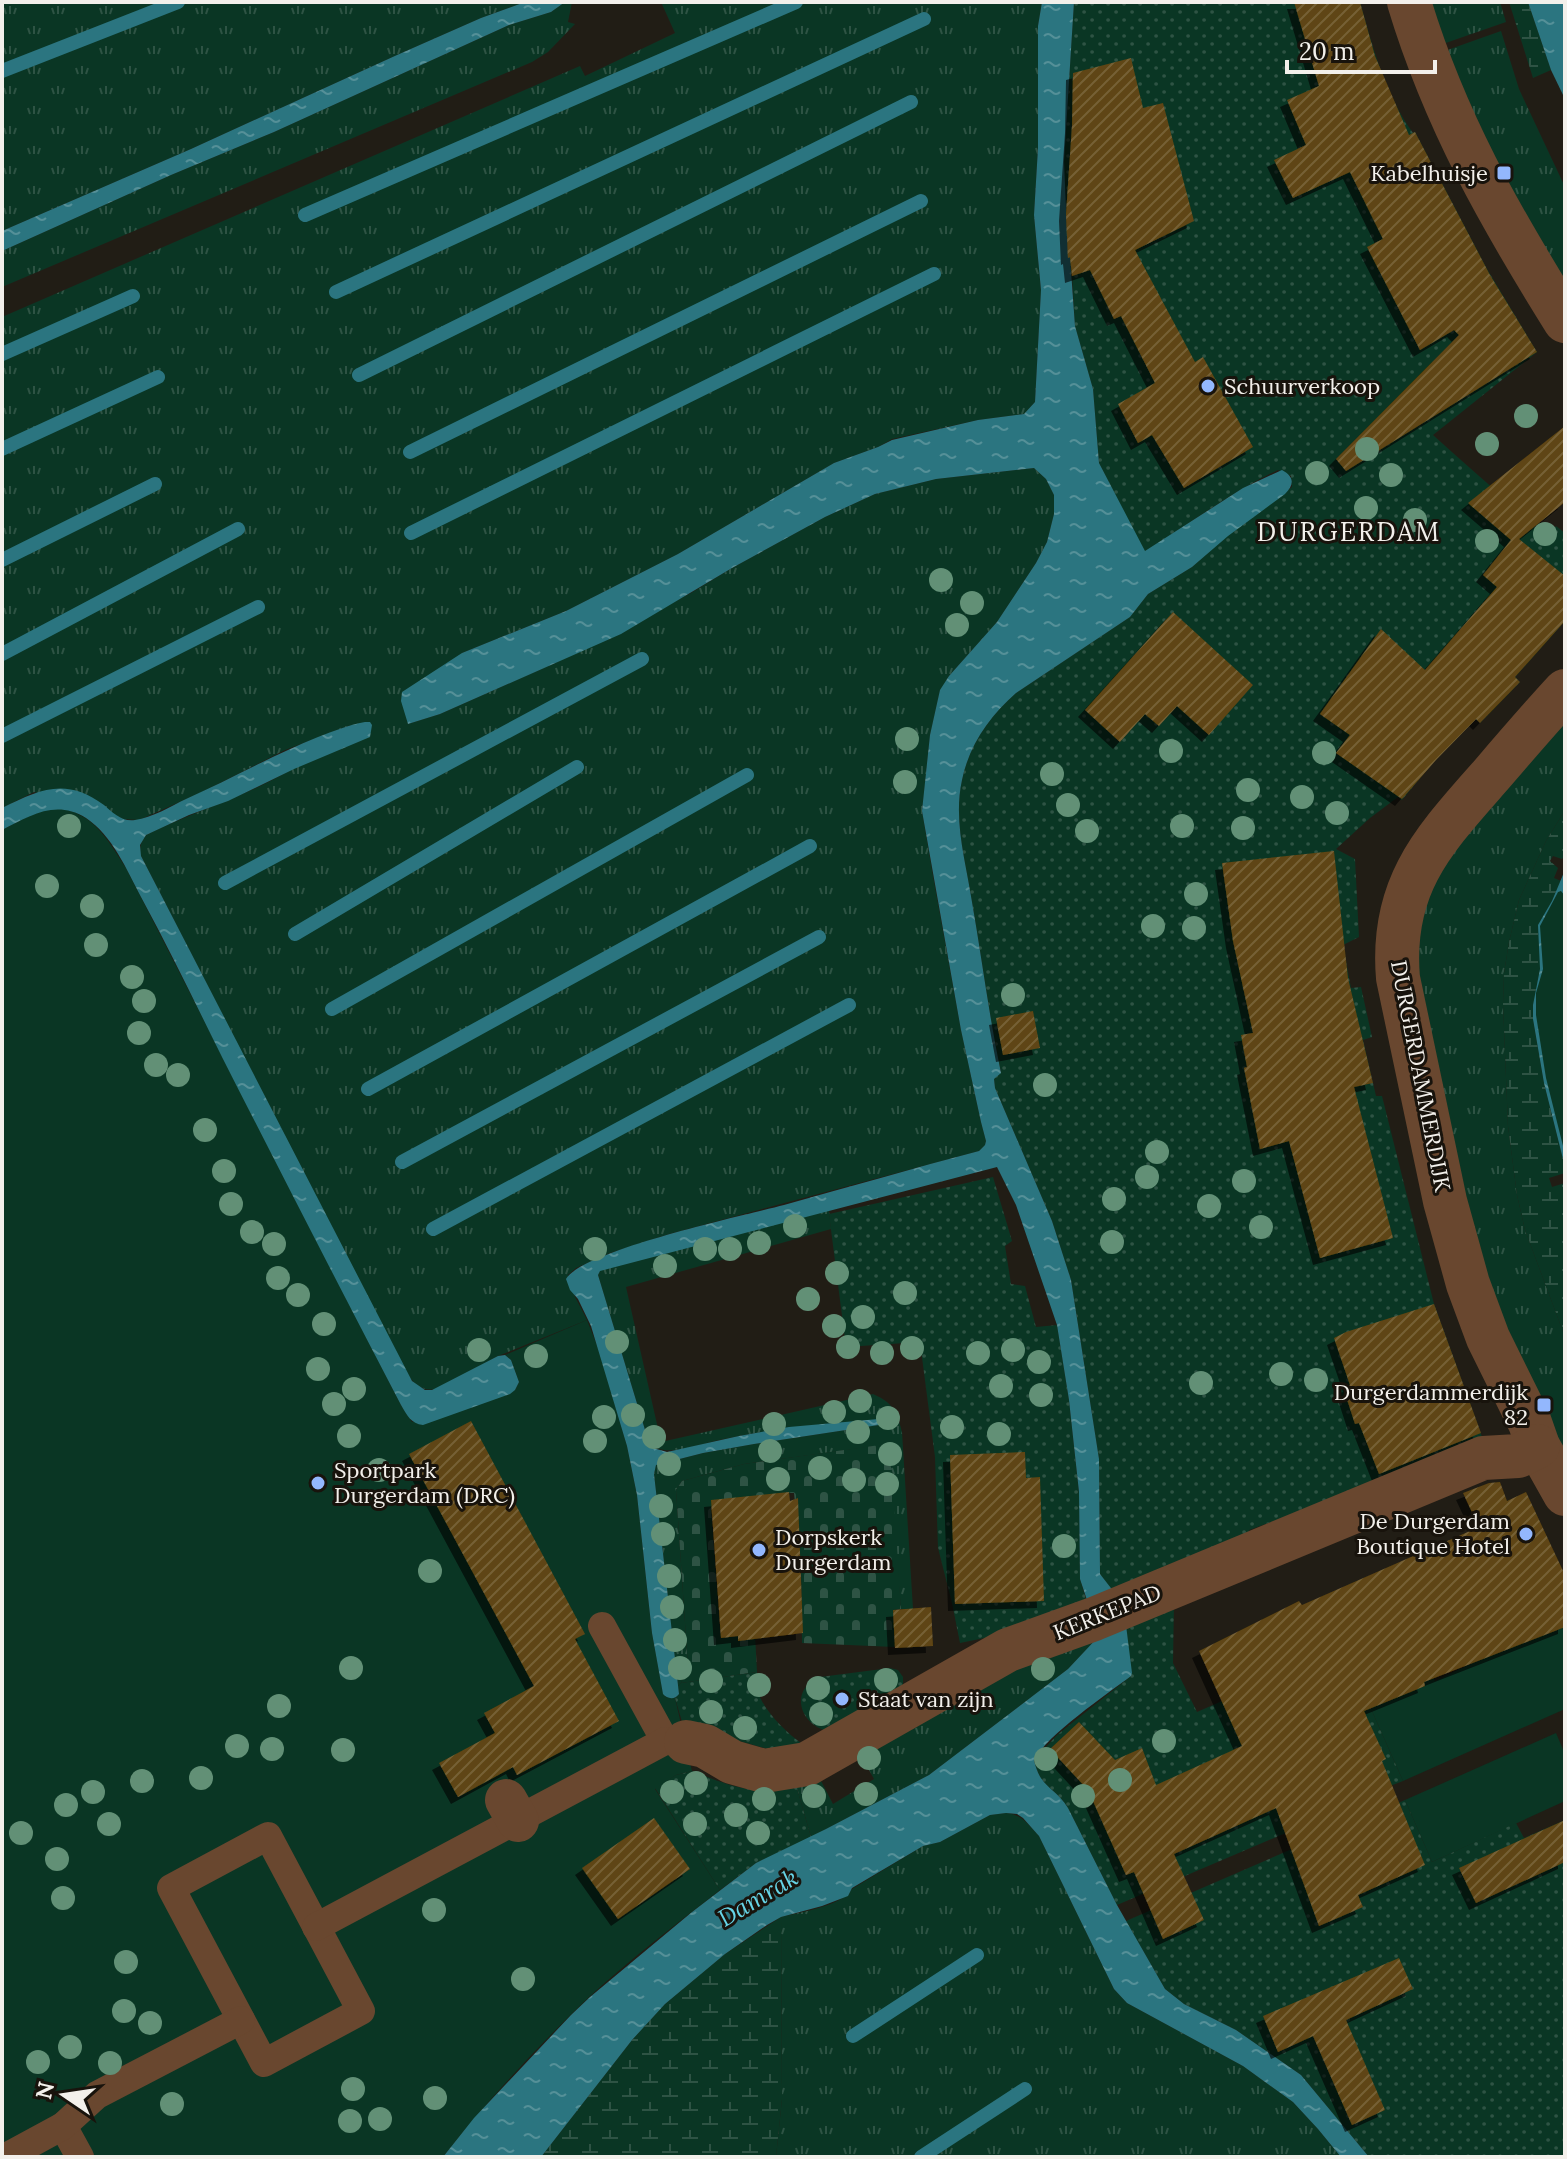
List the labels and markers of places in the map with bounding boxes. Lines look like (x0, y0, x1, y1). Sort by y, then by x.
place label: Kabelhuisje (1371, 159, 1488, 187)
marker: Kabelhuisje (1495, 164, 1513, 182)
place label: Schuurverkoop (1224, 372, 1380, 400)
marker: Schuurverkoop (1199, 377, 1217, 395)
place label: Durgerdammerdijk 82 (1334, 1378, 1528, 1431)
marker: Durgerdammerdijk 82 (1535, 1396, 1553, 1414)
place label: Sportpark Durgerdam (DRC) (334, 1456, 515, 1509)
marker: Sportpark Durgerdam (DRC) (309, 1474, 327, 1492)
place label: De Durgerdam Boutique Hotel (1356, 1507, 1510, 1560)
place label: Dorpskerk Durgerdam (775, 1523, 891, 1576)
marker: De Durgerdam Boutique Hotel (1517, 1525, 1535, 1543)
marker: Dorpskerk Durgerdam (750, 1541, 768, 1559)
place label: Staat van zijn (858, 1685, 994, 1713)
marker: Staat van zijn (833, 1690, 851, 1708)

